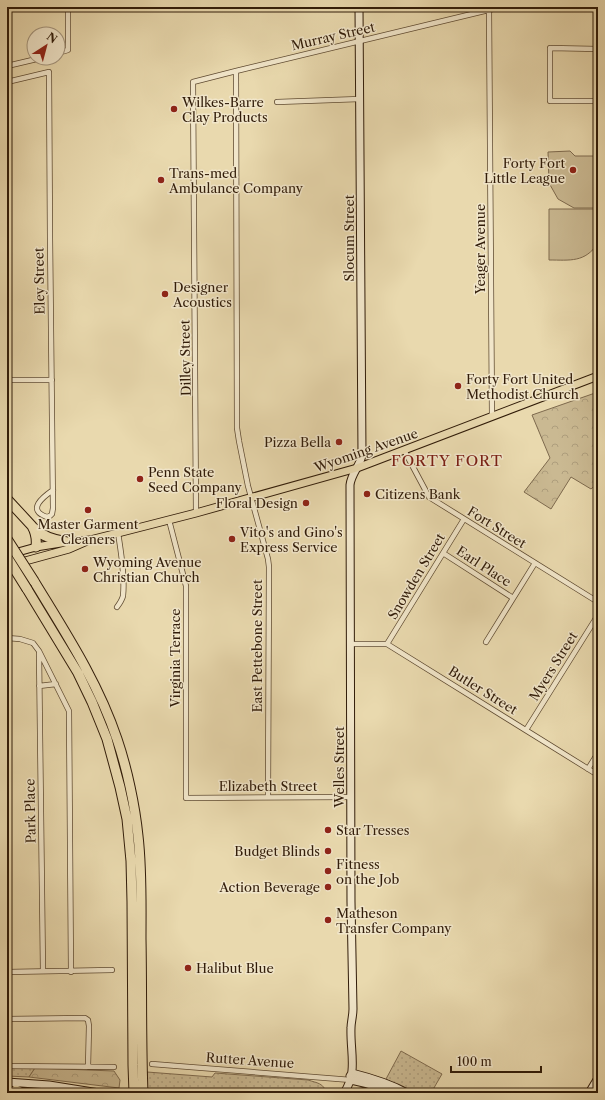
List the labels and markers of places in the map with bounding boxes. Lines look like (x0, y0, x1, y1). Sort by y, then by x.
place label: Wilkes-Barre Clay Products (181, 94, 268, 125)
marker: Wilkes-Barre Clay Products (169, 104, 179, 114)
place label: Forty Fort Little League (484, 155, 565, 186)
place label: Trans-med Ambulance Company (168, 165, 304, 196)
marker: Forty Fort Little League (568, 165, 578, 175)
marker: Trans-med Ambulance Company (156, 175, 166, 185)
place label: Designer Acoustics (172, 279, 232, 310)
marker: Designer Acoustics (160, 289, 170, 299)
place label: Forty Fort United Methodist Church (466, 371, 579, 402)
marker: Forty Fort United Methodist Church (453, 381, 463, 391)
place label: Pizza Bella (264, 434, 331, 450)
marker: Pizza Bella (334, 437, 344, 447)
place label: Penn State Seed Company (148, 464, 243, 495)
marker: Penn State Seed Company (135, 474, 145, 484)
place label: Citizens Bank (375, 486, 461, 502)
marker: Citizens Bank (362, 489, 372, 499)
place label: Floral Design (216, 495, 298, 511)
marker: Floral Design (301, 498, 311, 508)
marker: Master Garment Cleaners (83, 505, 93, 515)
place label: Master Garment Cleaners (38, 516, 139, 547)
place label: Vito's and Gino's Express Service (239, 524, 343, 555)
marker: Vito's and Gino's Express Service (227, 534, 237, 544)
place label: Wyoming Avenue Christian Church (92, 554, 202, 585)
marker: Wyoming Avenue Christian Church (80, 564, 90, 574)
place label: Star Tresses (336, 822, 410, 838)
marker: Star Tresses (323, 825, 333, 835)
place label: Budget Blinds (234, 843, 320, 859)
marker: Budget Blinds (323, 846, 333, 856)
place label: Fitness on the Job (336, 856, 399, 887)
marker: Fitness on the Job (323, 866, 333, 876)
place label: Action Beverage (218, 879, 320, 895)
marker: Action Beverage (323, 882, 333, 892)
place label: Matheson Transfer Company (336, 905, 452, 936)
marker: Matheson Transfer Company (323, 915, 333, 925)
place label: Halibut Blue (196, 960, 274, 976)
marker: Halibut Blue (183, 963, 193, 973)

